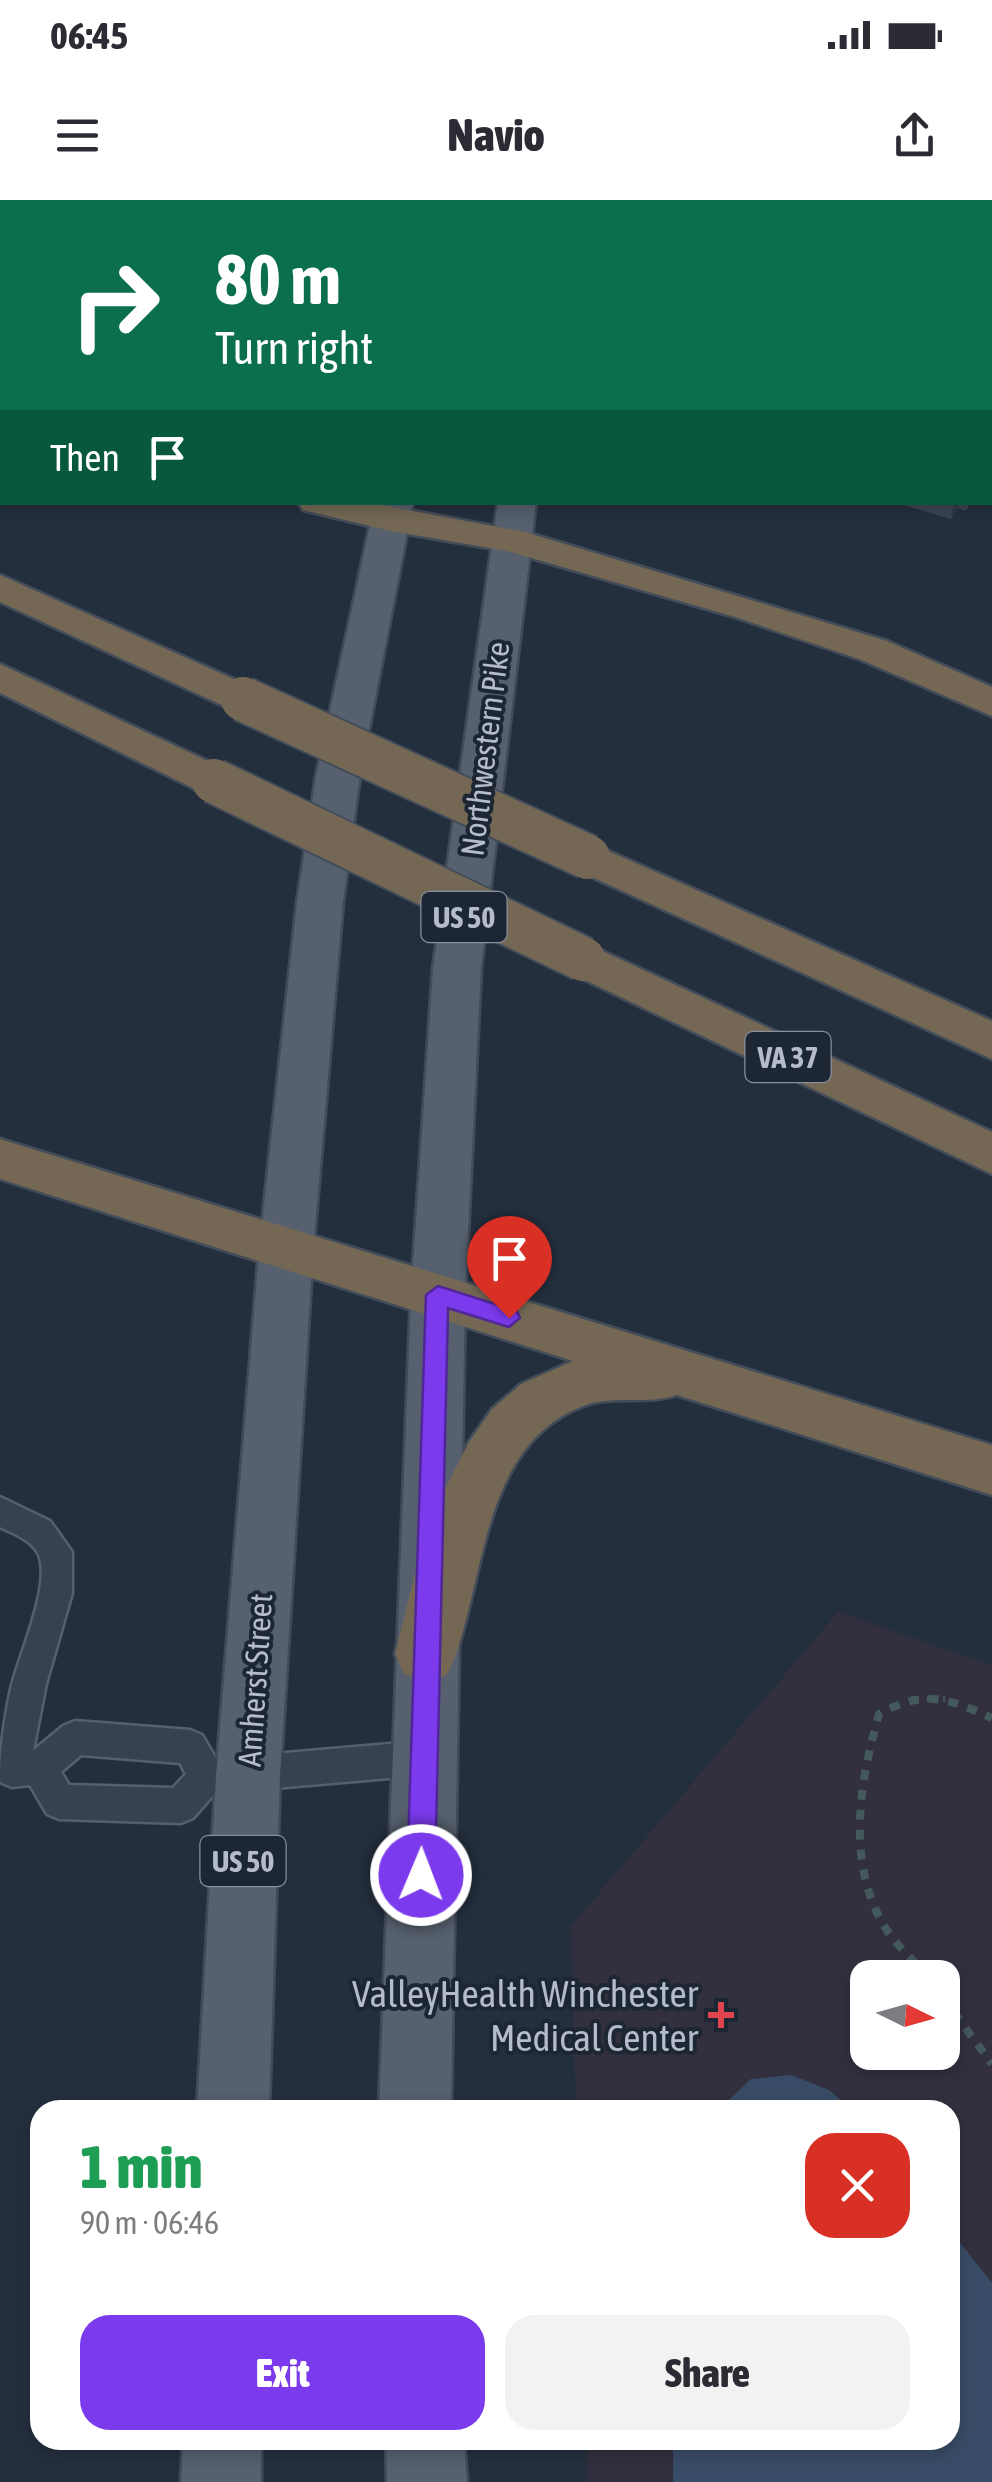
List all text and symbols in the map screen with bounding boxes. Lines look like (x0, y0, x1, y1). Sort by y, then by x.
text: 06:45 (50, 14, 128, 57)
icon: menu (50, 108, 105, 163)
icon: share (887, 108, 942, 163)
text: Navio (447, 109, 545, 161)
text: 80 m (215, 239, 341, 319)
icon: right (50, 240, 180, 370)
text: Turn right (215, 322, 373, 374)
icon: arrive (140, 430, 195, 485)
text: Then (50, 436, 120, 479)
street label: Northwestern Pike (454, 640, 516, 858)
road number: US 50 (422, 892, 506, 942)
road number: VA 37 (746, 1032, 830, 1082)
pin (467, 1216, 552, 1319)
icon: arrive (482, 1231, 537, 1286)
street label: Amherst Street (231, 1592, 279, 1768)
position arrow (369, 1823, 473, 1927)
road number: US 50 (200, 1836, 286, 1886)
north arrow (850, 1960, 960, 2070)
map controls (850, 1960, 960, 2070)
place label: ValleyHealth Winchester Medical Center (352, 1972, 699, 2059)
marker: ValleyHealth Winchester Medical Center (708, 2002, 734, 2028)
text: 1 min (80, 2132, 203, 2201)
button: close (805, 2133, 910, 2238)
text: 90 m · 06:46 (80, 2204, 219, 2241)
button: Exit (80, 2315, 485, 2430)
button: Share (505, 2315, 910, 2430)

